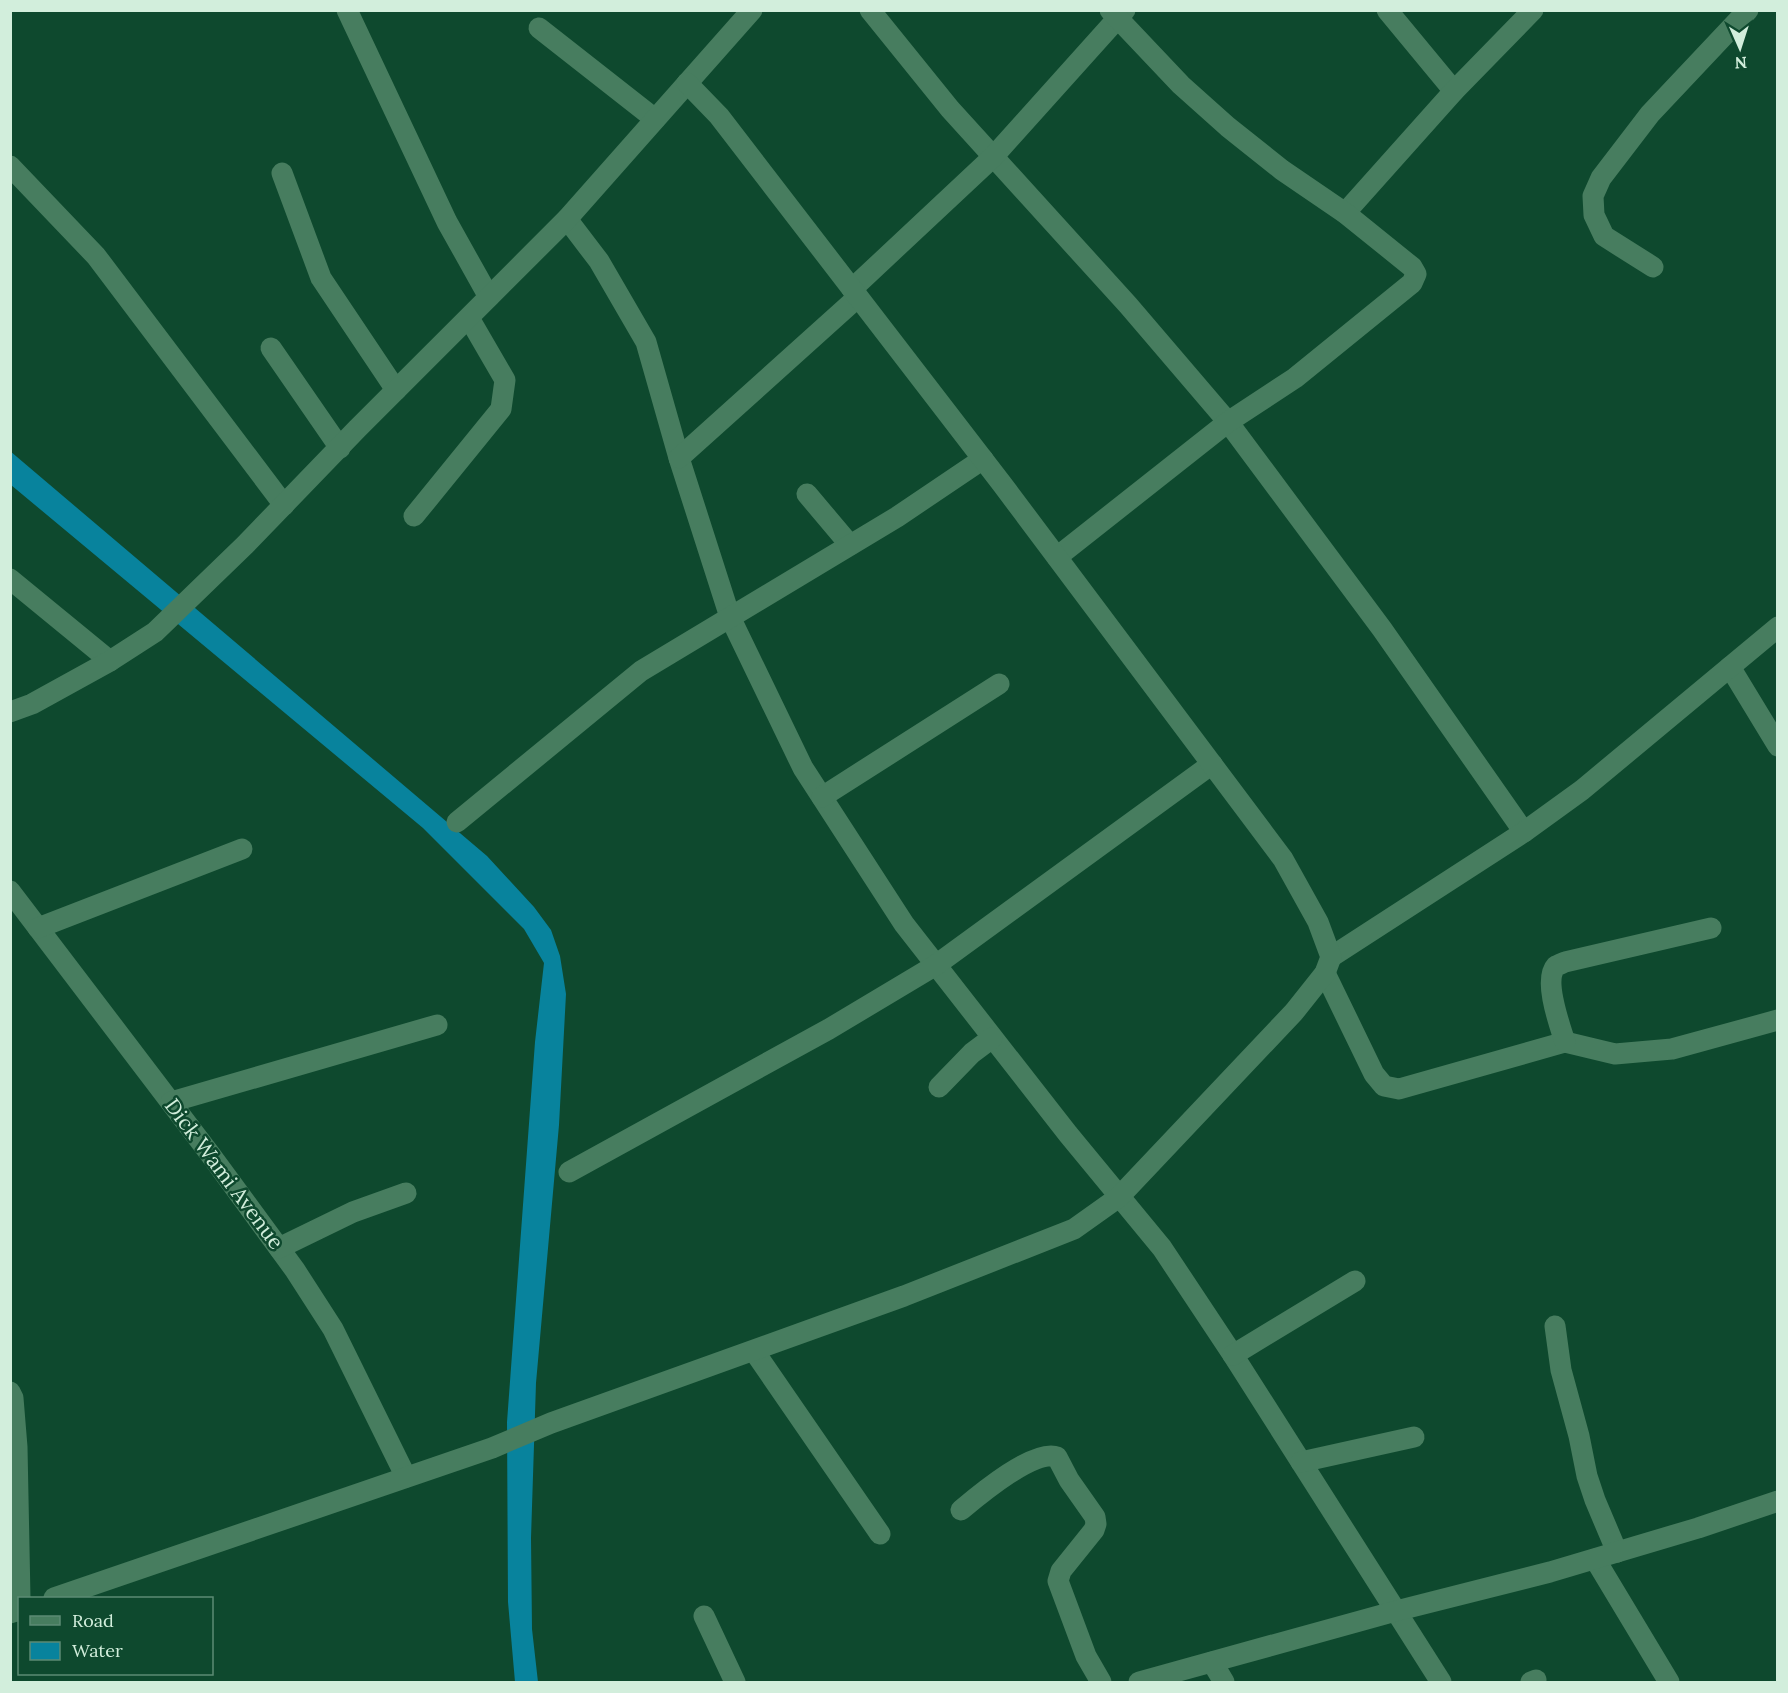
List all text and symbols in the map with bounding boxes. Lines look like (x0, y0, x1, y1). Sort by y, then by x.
north arrow (1710, 18, 1770, 78)
text: N (1734, 53, 1747, 73)
street label: Dick Wami Avenue (159, 1093, 290, 1254)
legend (18, 1597, 213, 1675)
text: Road (72, 1609, 114, 1632)
text: Water (72, 1639, 123, 1662)

